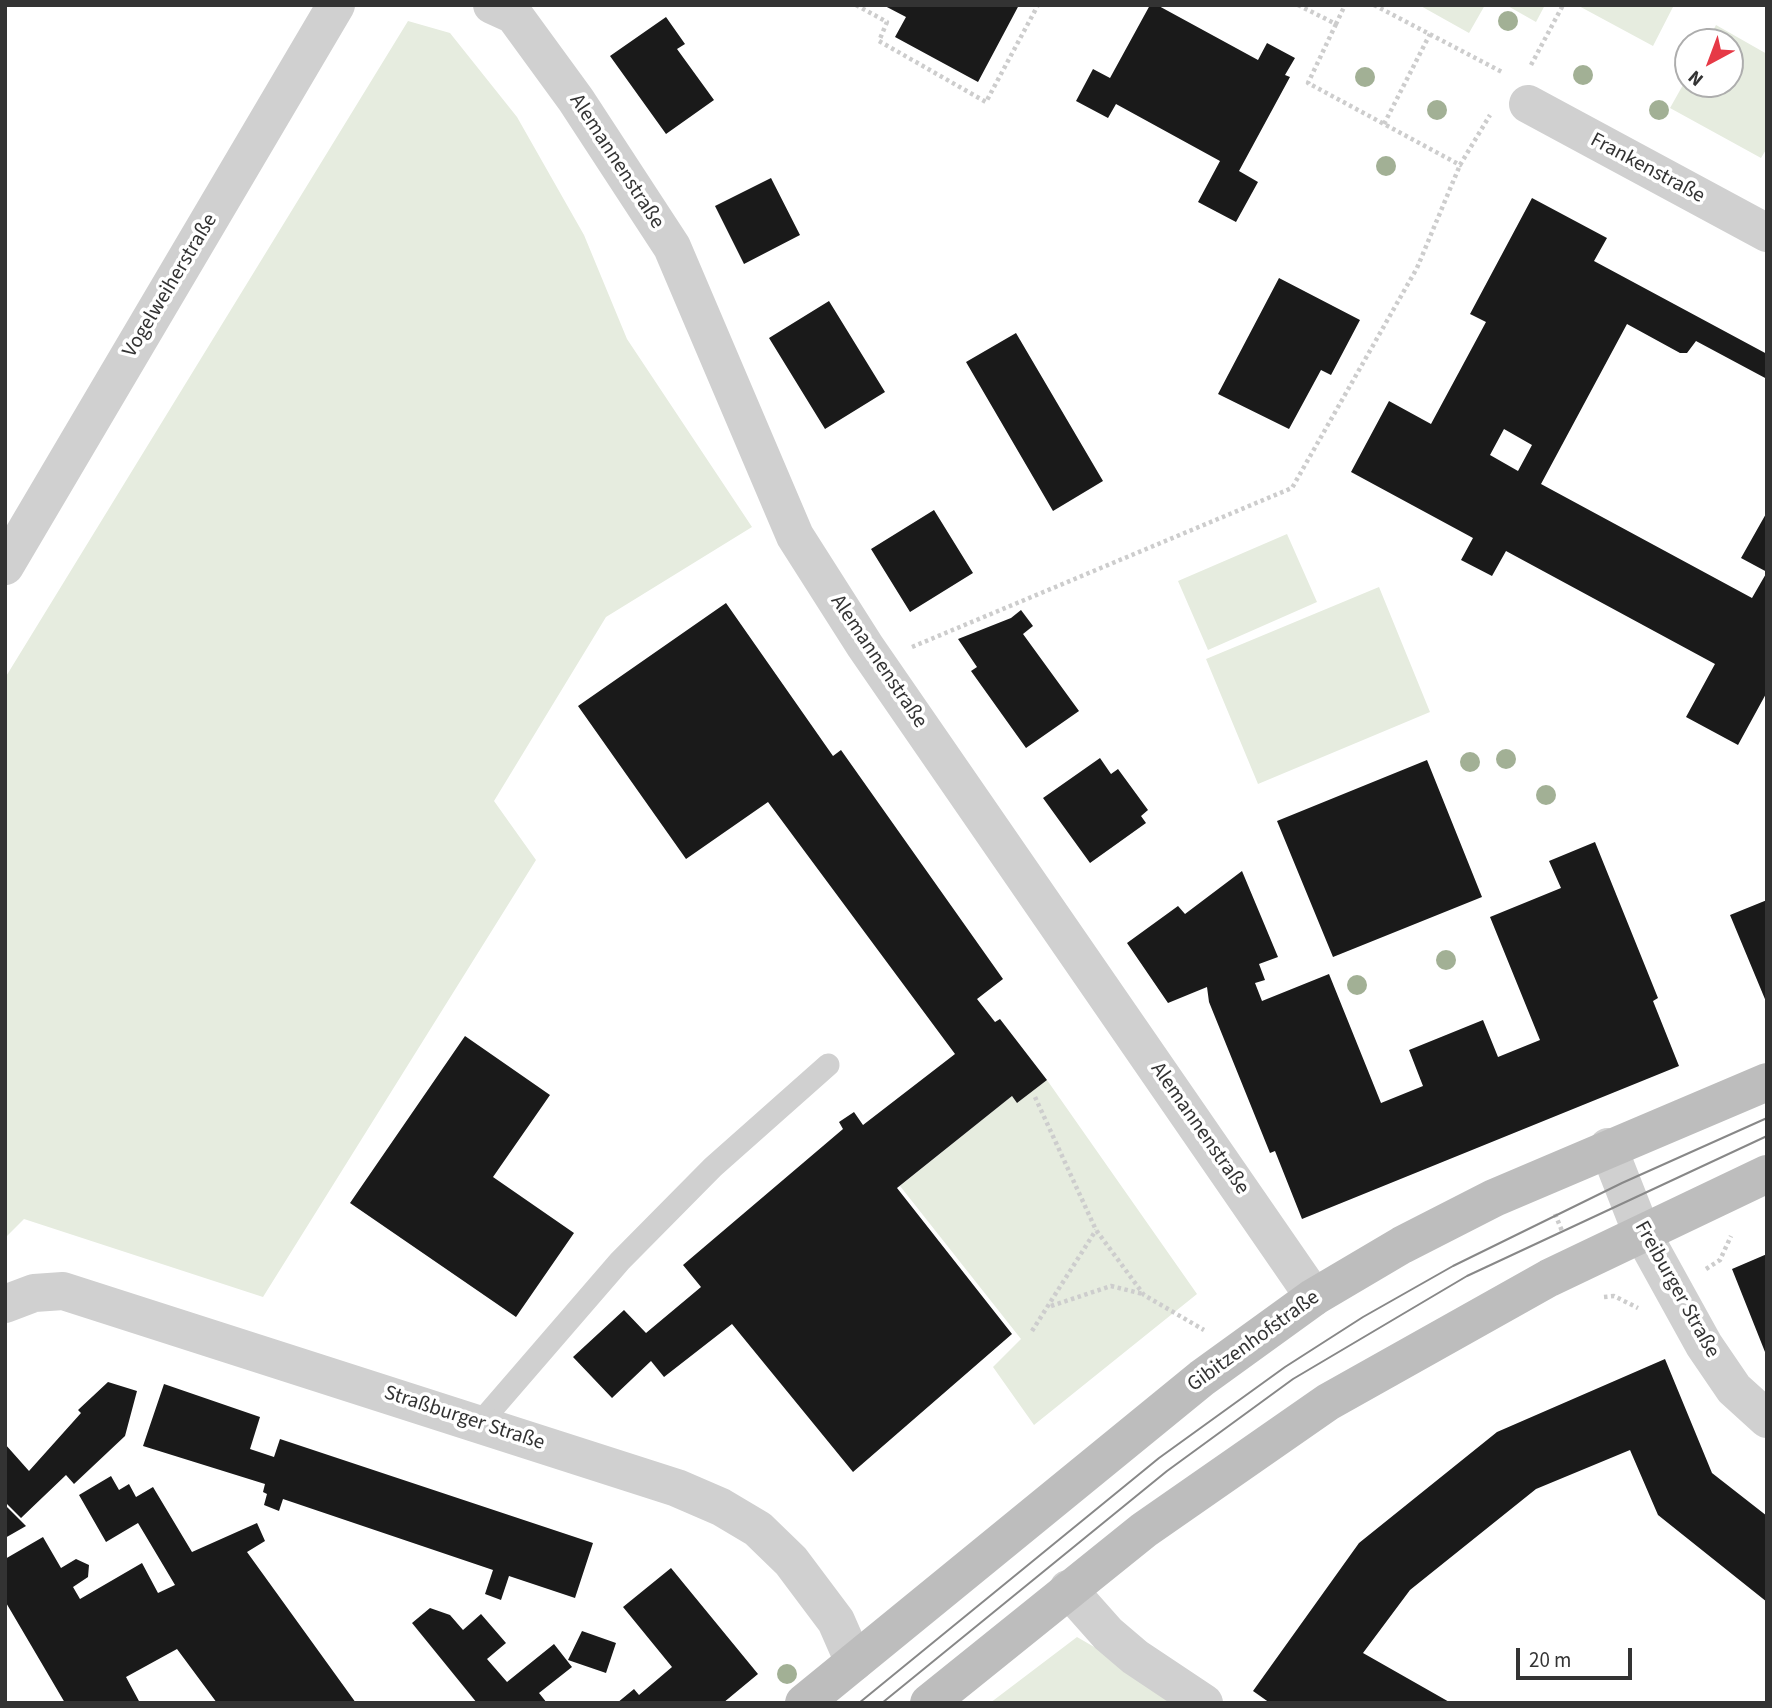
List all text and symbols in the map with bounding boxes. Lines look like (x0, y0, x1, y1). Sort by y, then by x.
north arrow (1674, 28, 1744, 98)
text: N (1683, 63, 1710, 92)
street label: Alemannenstraße (563, 90, 669, 234)
street label: Frankenstraße (1585, 128, 1709, 210)
street label: Vogelweiherstraße (118, 210, 224, 362)
street label: Alemannenstraße (824, 591, 932, 733)
street label: Alemannenstraße (1144, 1058, 1254, 1200)
street label: Freiburger Straße (1628, 1217, 1724, 1363)
street label: Gibitzenhofstraße (1183, 1286, 1325, 1398)
street label: Straßburger Straße (381, 1381, 547, 1457)
scale bar (1520, 1634, 1636, 1678)
text: 20 m (1529, 1645, 1571, 1675)

